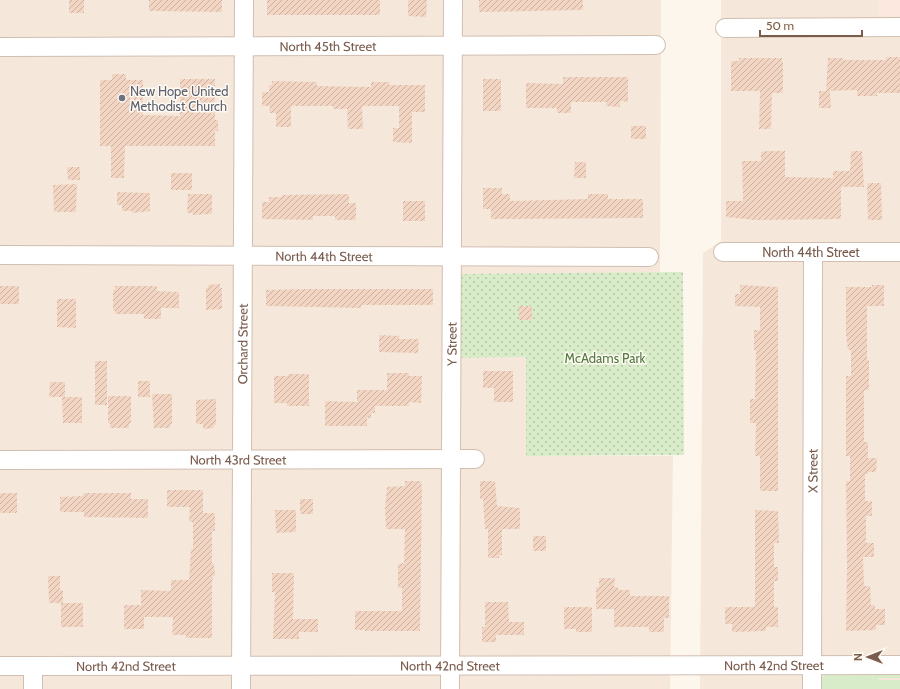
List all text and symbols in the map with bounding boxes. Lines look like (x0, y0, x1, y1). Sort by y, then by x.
scale bar (760, 12, 862, 38)
text: 50 m (766, 18, 794, 33)
street label: North 45th Street (279, 38, 377, 54)
place label: New Hope United Methodist Church (130, 83, 228, 114)
marker: New Hope United Methodist Church (117, 93, 127, 103)
street label: North 44th Street (762, 244, 860, 260)
street label: North 44th Street (275, 248, 373, 264)
street label: Orchard Street (234, 303, 251, 384)
street label: Y Street (443, 321, 460, 367)
park label: McAdams Park (565, 350, 646, 366)
street label: X Street (804, 448, 821, 493)
street label: North 43rd Street (190, 451, 287, 468)
north arrow (848, 637, 888, 677)
text: N (851, 653, 865, 661)
street label: North 42nd Street (400, 657, 501, 674)
street label: North 42nd Street (724, 657, 825, 673)
street label: North 42nd Street (76, 658, 177, 674)

